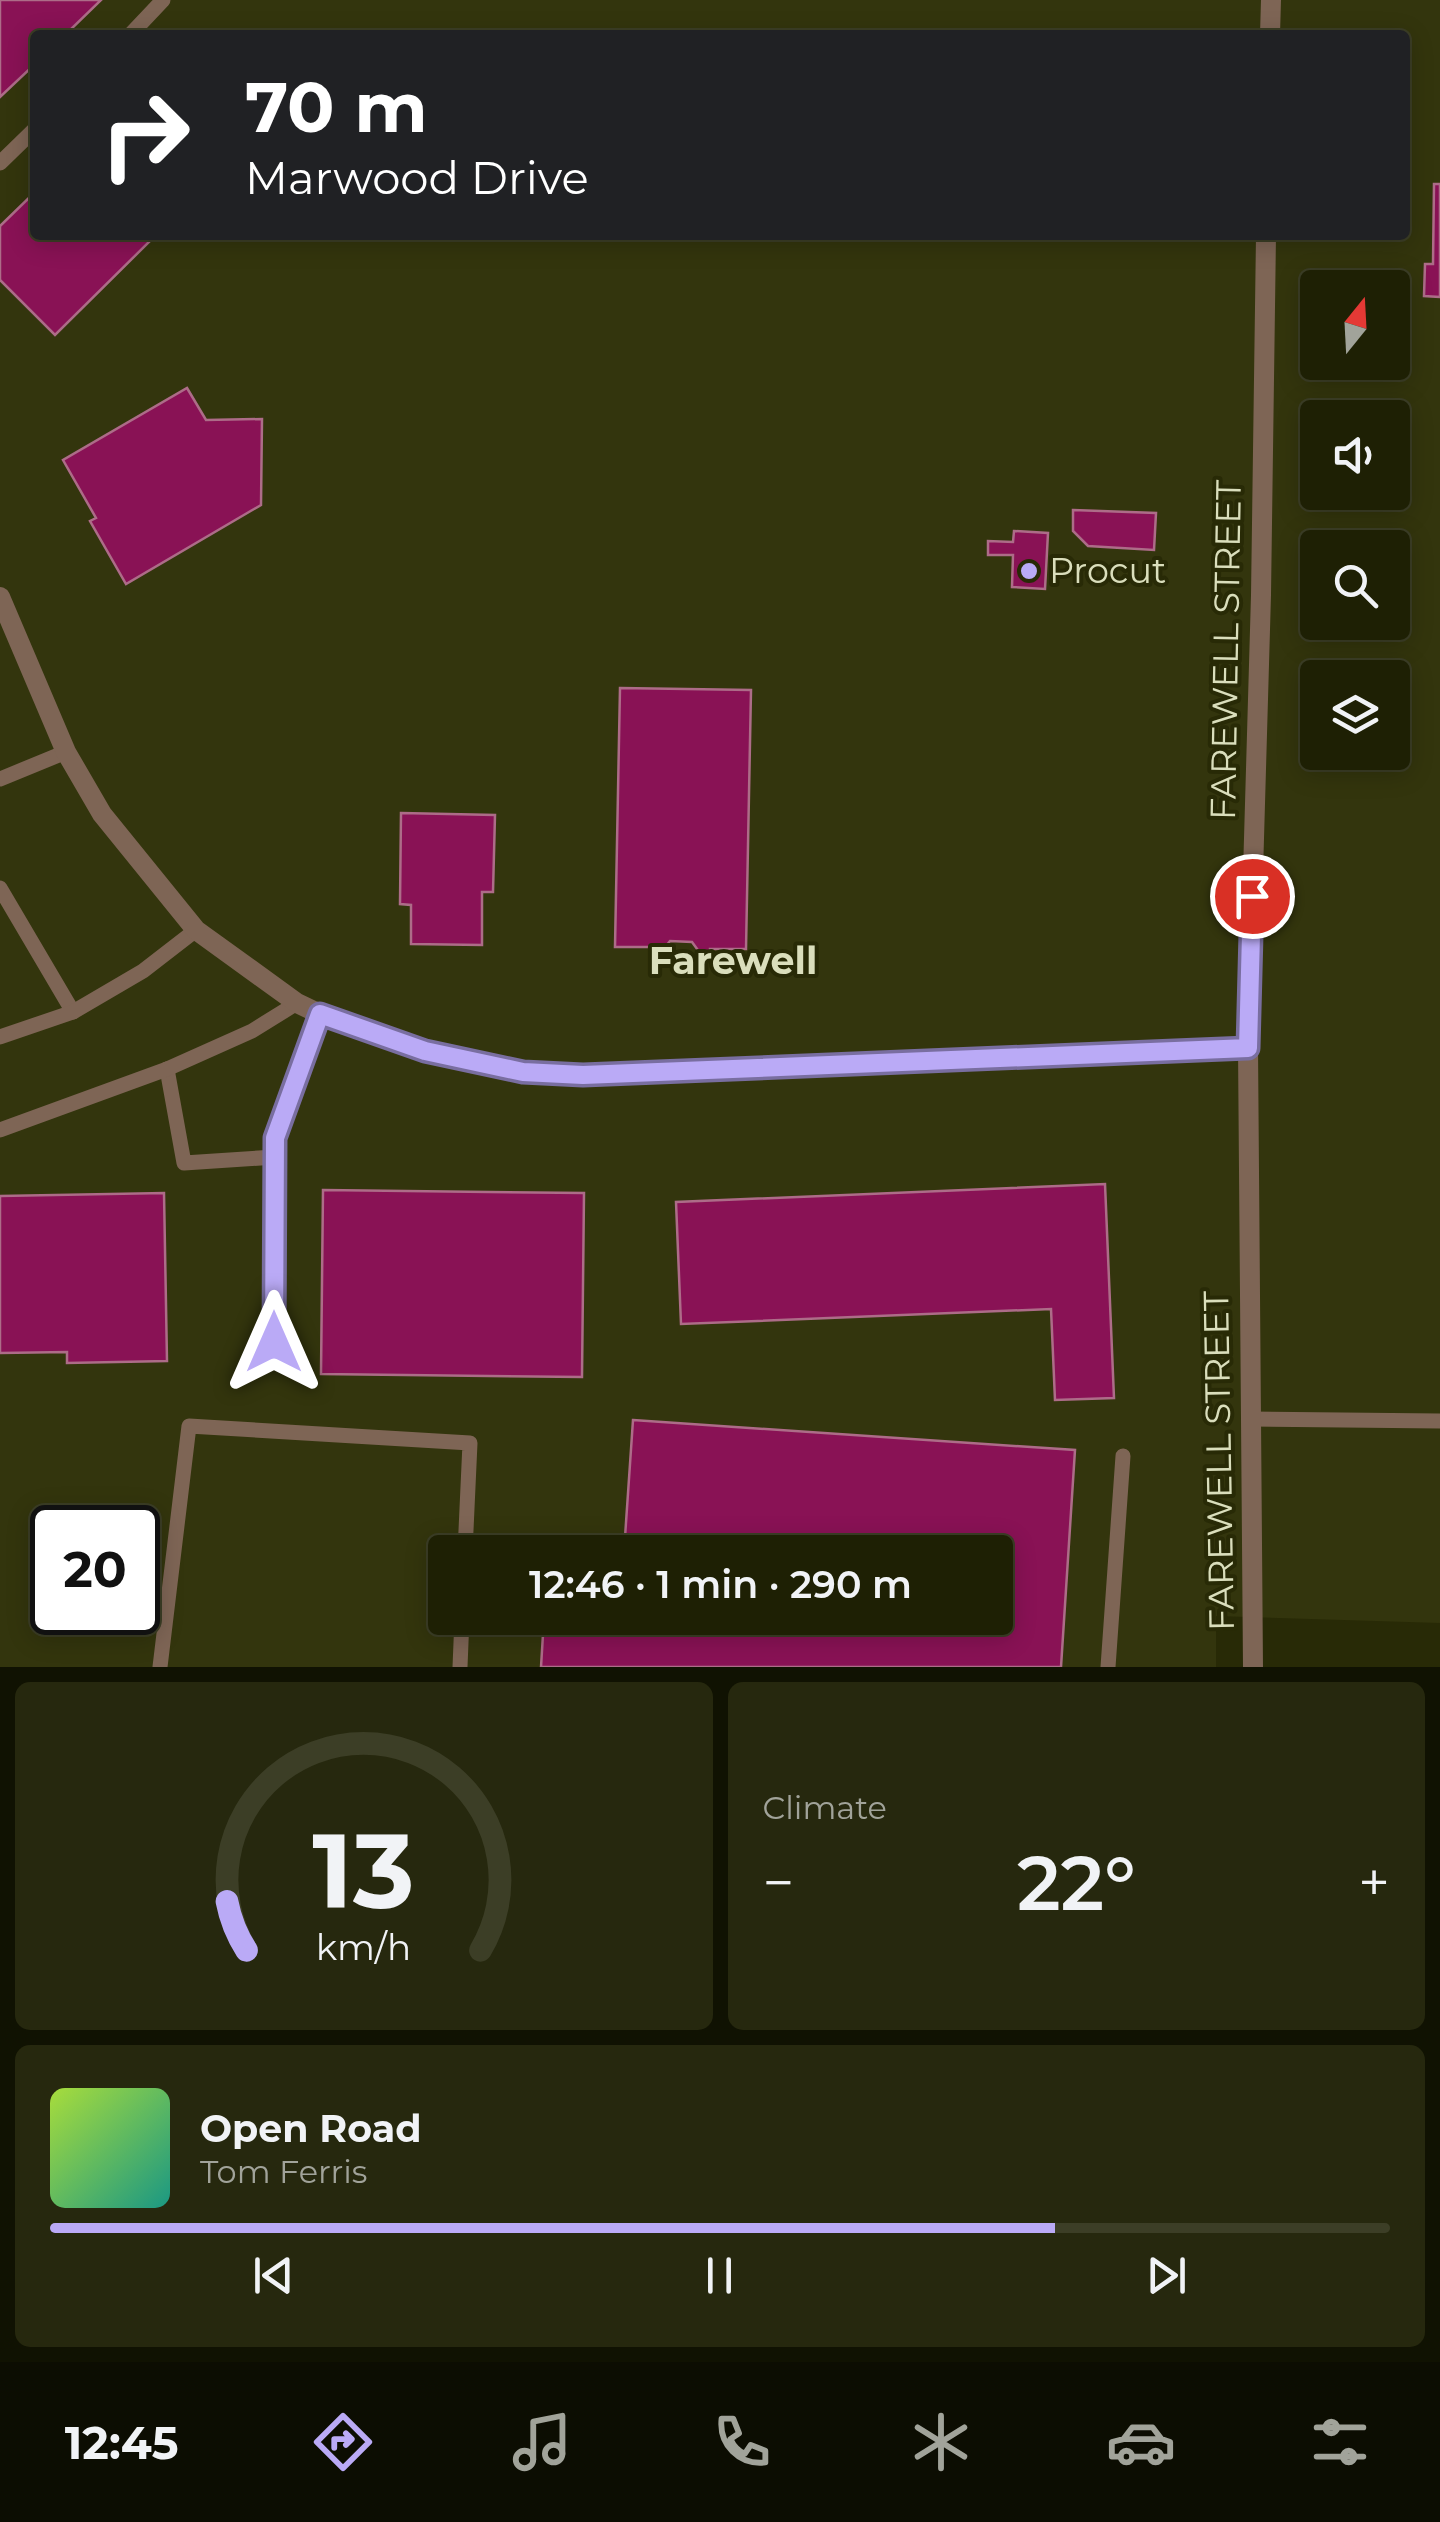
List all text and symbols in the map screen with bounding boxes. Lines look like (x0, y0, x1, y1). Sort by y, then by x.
text: 70 m (245, 64, 428, 150)
icon: right (80, 70, 210, 200)
text: Marwood Drive (245, 150, 589, 205)
north arrow (1300, 270, 1410, 380)
map controls (1300, 270, 1410, 770)
button: sound (1300, 400, 1410, 510)
street label: FAREWELL STREET (1201, 480, 1250, 820)
button: search (1300, 530, 1410, 640)
place label: Procut (1049, 549, 1166, 592)
marker: Procut (1018, 560, 1040, 582)
button: layers (1300, 660, 1410, 770)
pin (1210, 854, 1295, 939)
icon: arrive (1225, 869, 1280, 924)
district label: Farewell (649, 937, 817, 984)
position arrow (222, 1290, 326, 1394)
street label: FAREWELL STREET (1194, 1291, 1243, 1631)
speed limit sign: 20 (30, 1505, 160, 1635)
text: 12:46 · 1 min · 290 m (529, 1561, 912, 1608)
text: Climate (763, 1788, 887, 1827)
text: 13 (313, 1807, 415, 1934)
text: 22° (1017, 1837, 1136, 1929)
text: − (763, 1849, 794, 1916)
text: + (1358, 1849, 1390, 1916)
text: km/h (316, 1925, 411, 1969)
text: Open Road (200, 2105, 422, 2152)
text: Tom Ferris (200, 2152, 367, 2191)
icon: previous (246, 2248, 301, 2303)
icon: pause (692, 2248, 747, 2303)
icon: next (1139, 2248, 1194, 2303)
icon: directions (308, 2407, 378, 2477)
icon: music (507, 2407, 577, 2477)
icon: phone (707, 2407, 777, 2477)
icon: climate (906, 2407, 976, 2477)
icon: car (1106, 2407, 1176, 2477)
icon: filters (1305, 2407, 1375, 2477)
text: 12:45 (65, 2415, 178, 2470)

